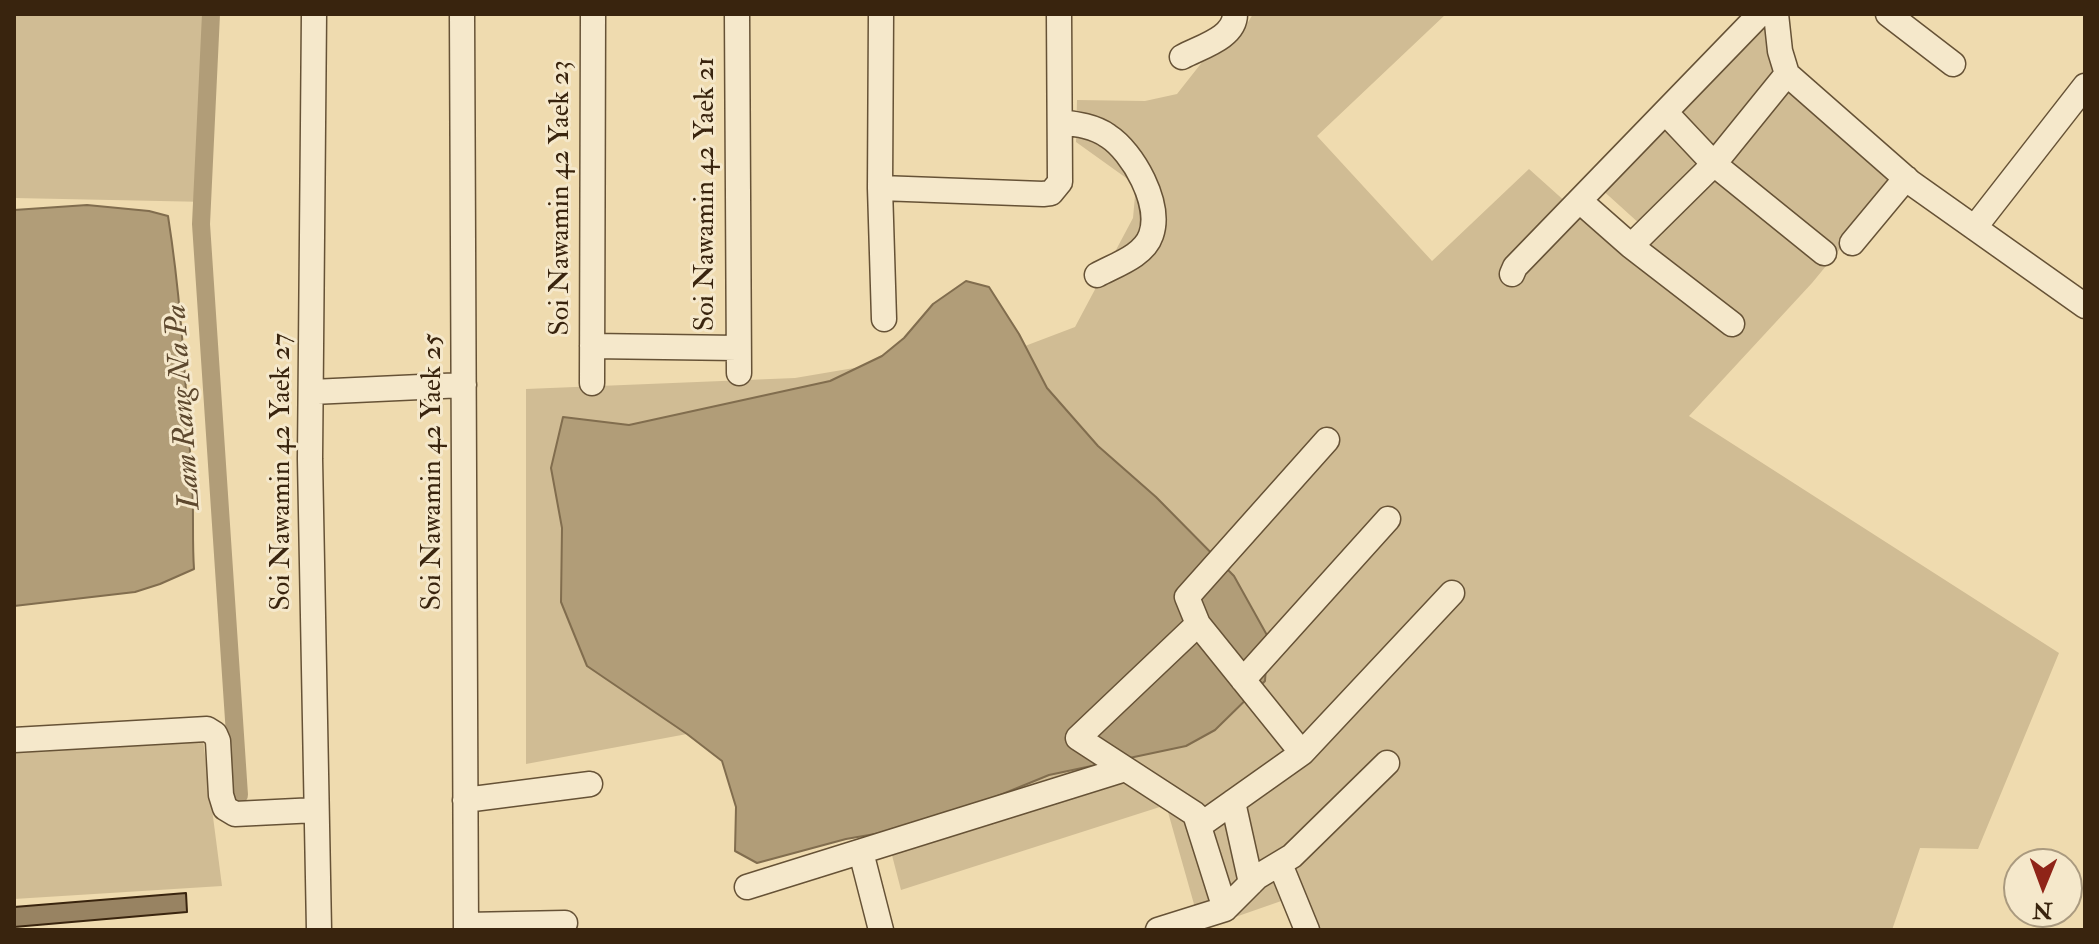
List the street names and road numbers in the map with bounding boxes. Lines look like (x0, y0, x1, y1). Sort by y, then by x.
street label: Soi Nawamin 42 Yaek 21 (690, 57, 724, 331)
street label: Soi Nawamin 42 Yaek 23 (545, 60, 579, 336)
street label: Soi Nawamin 42 Yaek 27 (266, 333, 300, 611)
street label: Soi Nawamin 42 Yaek 25 (417, 334, 451, 610)

